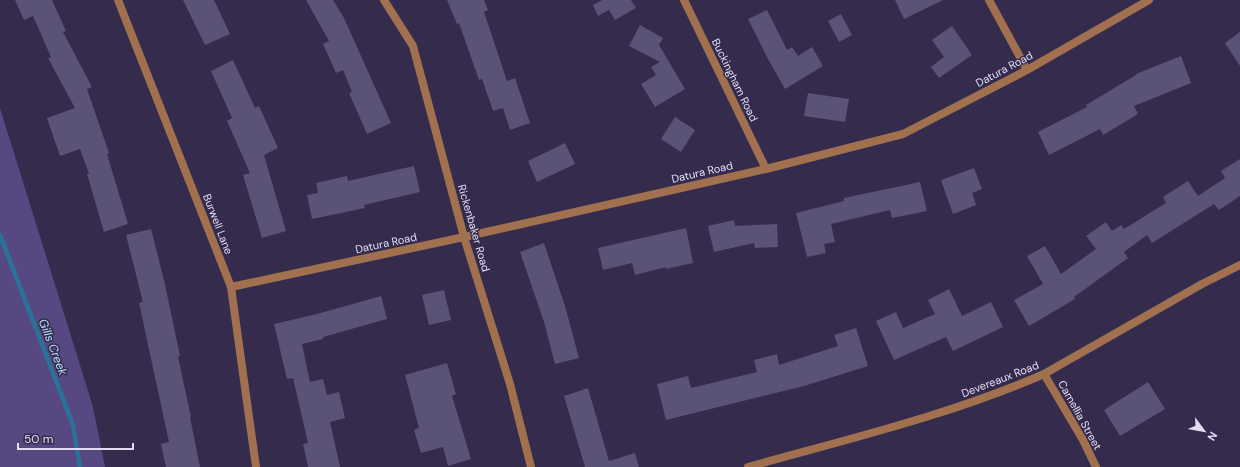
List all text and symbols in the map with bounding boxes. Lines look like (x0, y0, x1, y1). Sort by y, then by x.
street label: Buckingham Road (709, 36, 761, 124)
street label: Datura Road (973, 48, 1035, 90)
street label: Datura Road (670, 158, 734, 186)
street label: Rickenbaker Road (455, 183, 493, 273)
street label: Burwell Lane (200, 192, 236, 256)
street label: Datura Road (354, 230, 418, 256)
water label: Gills Creek (35, 316, 71, 378)
street label: Devereaux Road (959, 358, 1041, 400)
street label: Camellia Street (1055, 378, 1105, 452)
north arrow (1184, 411, 1224, 451)
scale bar (18, 425, 133, 451)
text: N (1204, 429, 1221, 443)
text: 50 m (24, 431, 53, 447)

